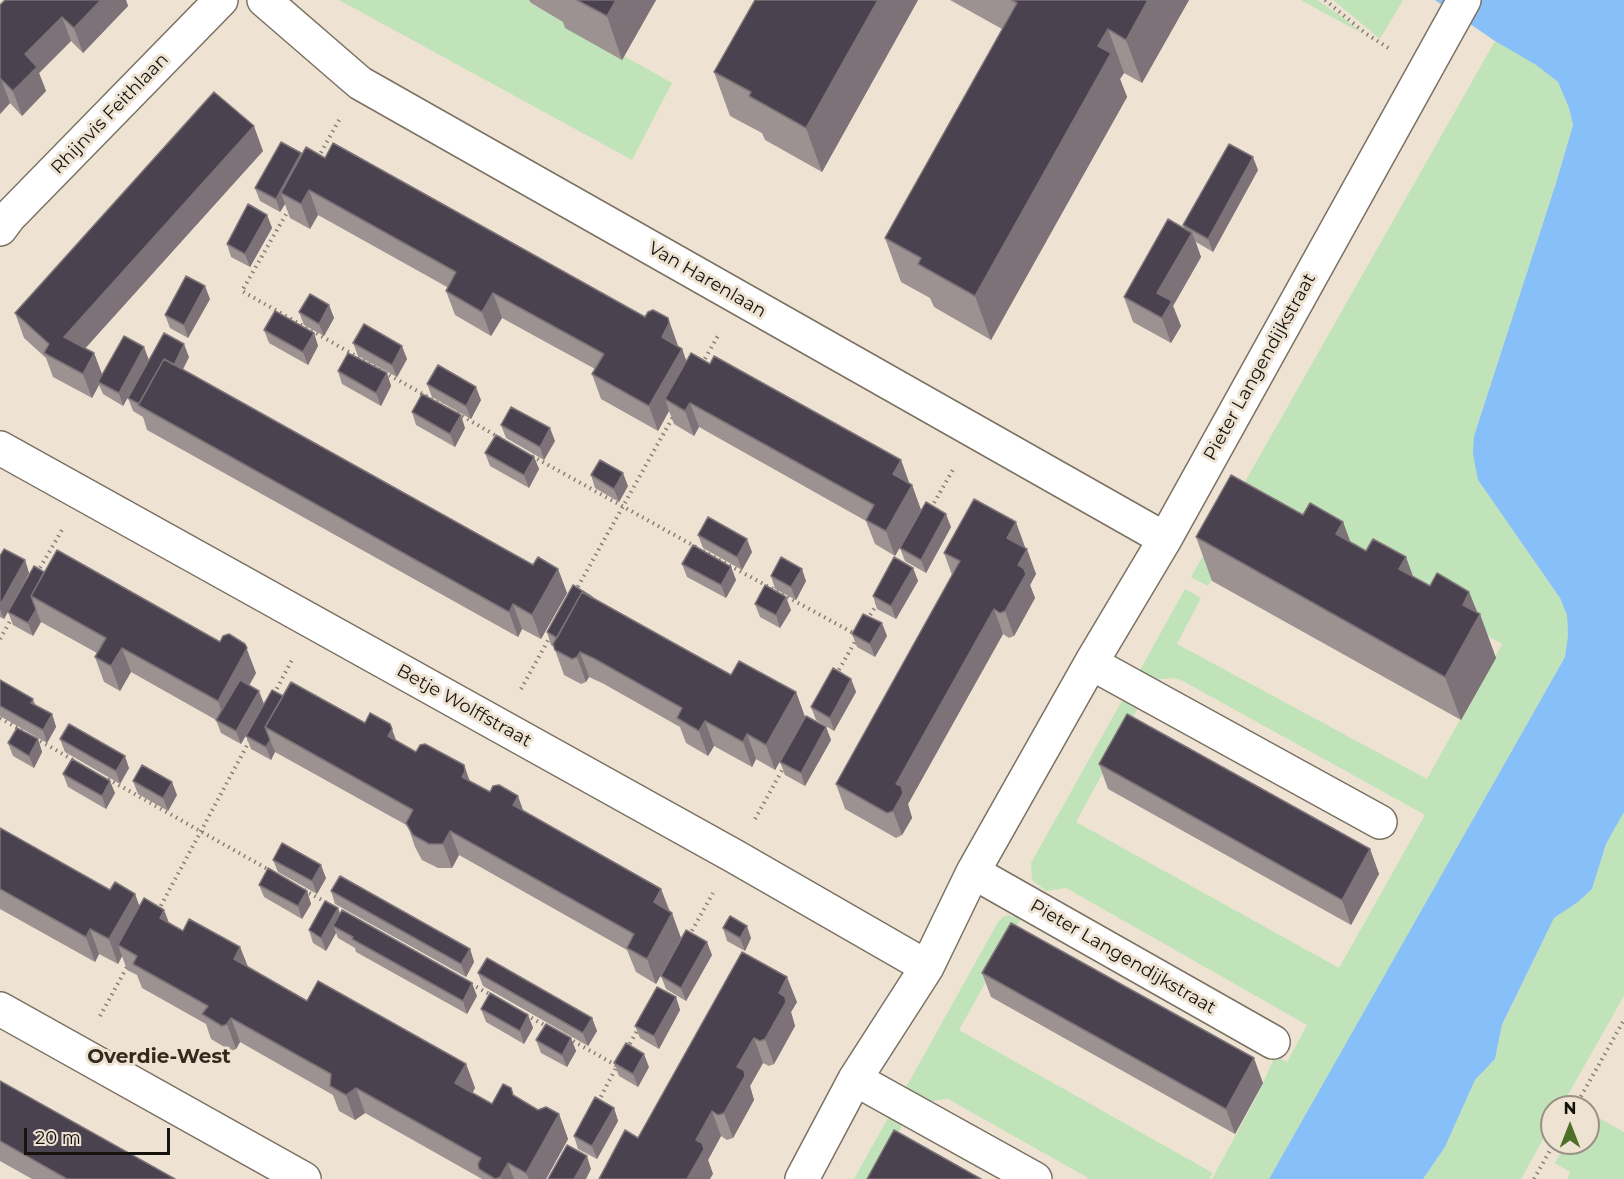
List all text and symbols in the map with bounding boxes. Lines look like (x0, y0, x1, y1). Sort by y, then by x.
street label: Rhijnvis Feithlaan (47, 49, 173, 179)
street label: Van Harenlaan (644, 237, 770, 323)
street label: Pieter Langendijkstraat (1199, 270, 1321, 464)
street label: Betje Wolffstraat (393, 660, 535, 752)
street label: Pieter Langendijkstraat (1026, 895, 1220, 1019)
district label: Overdie-West (87, 1045, 231, 1069)
north arrow (1540, 1095, 1600, 1155)
text: N (1564, 1099, 1576, 1118)
scale bar (27, 1116, 172, 1154)
text: 20 m (35, 1127, 81, 1149)

